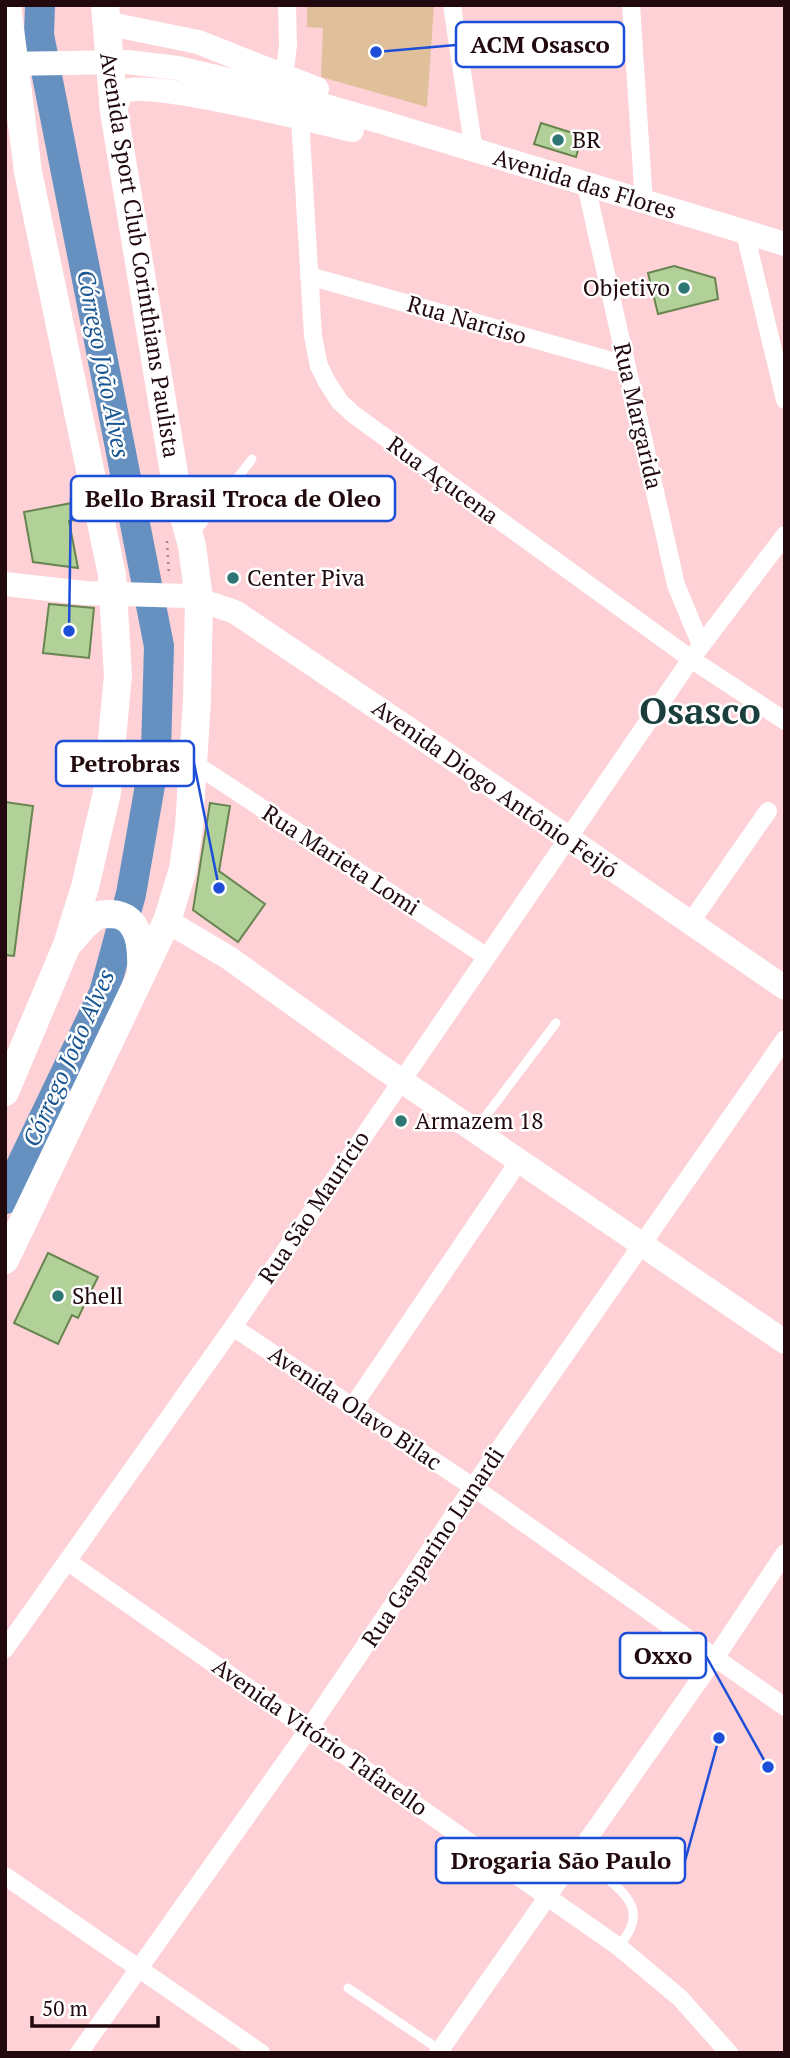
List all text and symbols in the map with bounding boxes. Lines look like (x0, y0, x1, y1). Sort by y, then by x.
callout: ACM Osasco (456, 22, 624, 67)
text: ACM Osasco (470, 28, 610, 60)
street label: Avenida Sport Club Corinthians Paulista (93, 50, 188, 460)
place label: BR (572, 124, 601, 155)
marker: BR (550, 132, 566, 148)
street label: Avenida das Flores (490, 141, 680, 226)
water label: Córrego João Alves (70, 267, 138, 461)
place label: Objetivo (583, 272, 670, 303)
marker: Objetivo (676, 280, 692, 296)
street label: Rua Narciso (404, 288, 530, 351)
street label: Rua Margarida (607, 340, 670, 492)
street label: Rua Açucena (381, 429, 506, 531)
callout: Bello Brasil Troca de Oleo (71, 476, 395, 521)
text: Bello Brasil Troca de Oleo (85, 482, 381, 514)
place label: Center Piva (247, 562, 365, 593)
marker: Center Piva (225, 570, 241, 586)
district label: Osasco (639, 686, 761, 735)
street label: Avenida Diogo Antônio Feijó (366, 692, 624, 885)
callout: Petrobras (56, 741, 194, 786)
text: Petrobras (70, 747, 180, 779)
street label: Rua Marieta Lomi (257, 797, 426, 922)
water label: Córrego João Alves (15, 964, 122, 1151)
place label: Armazem 18 (415, 1105, 543, 1136)
marker: Armazem 18 (393, 1113, 409, 1129)
street label: Rua São Mauricio (251, 1124, 376, 1289)
place label: Shell (72, 1280, 123, 1311)
marker: Shell (50, 1288, 66, 1304)
street label: Avenida Olavo Bilac (263, 1338, 448, 1477)
street label: Rua Gasparino Lunardi (354, 1441, 511, 1653)
callout: Oxxo (620, 1633, 706, 1678)
text: Oxxo (634, 1639, 692, 1671)
street label: Avenida Vitório Tafarello (206, 1650, 434, 1823)
callout: Drogaria São Paulo (436, 1838, 685, 1883)
text: Drogaria São Paulo (451, 1844, 671, 1876)
scale bar (32, 1984, 158, 2028)
text: 50 m (42, 1994, 88, 2022)

